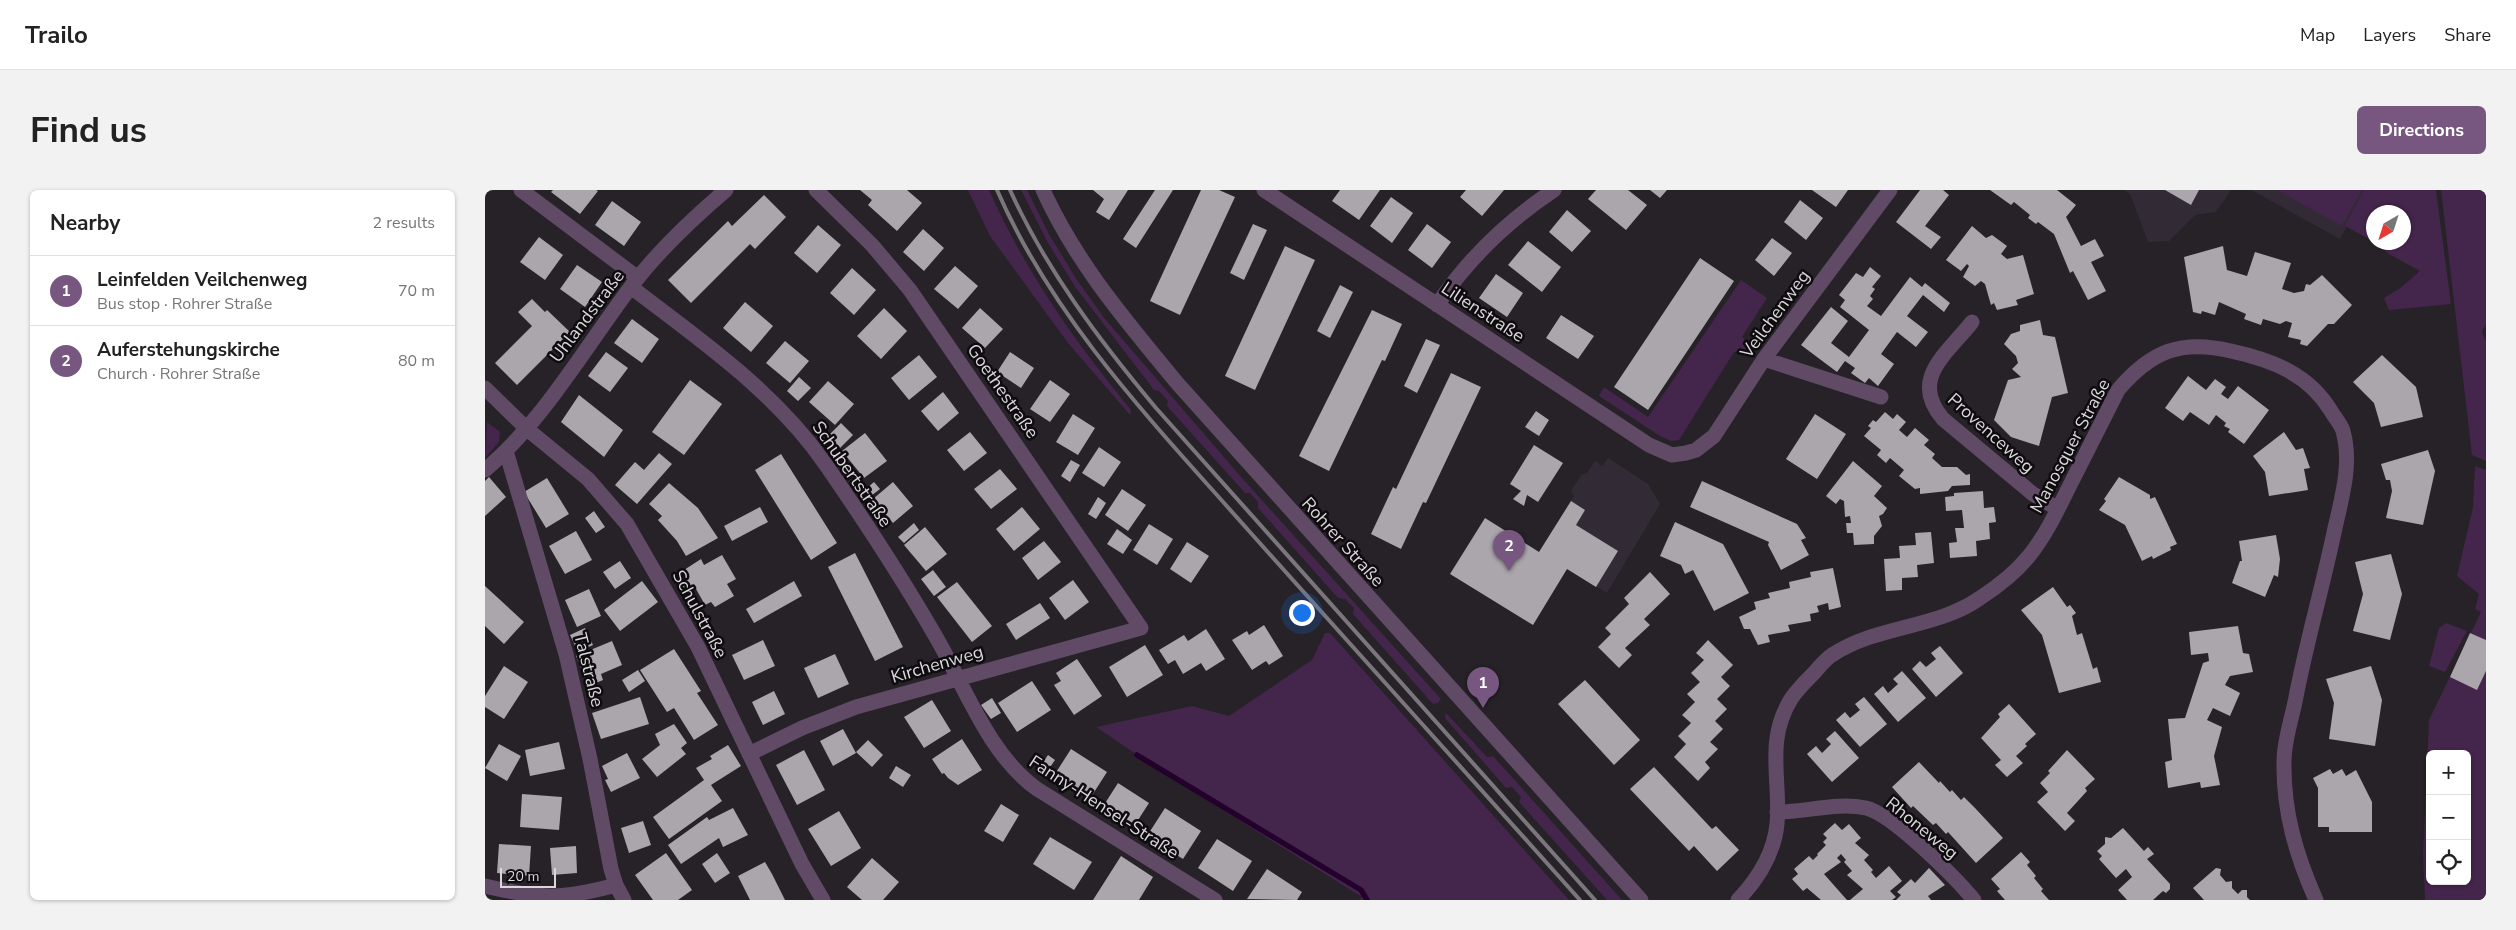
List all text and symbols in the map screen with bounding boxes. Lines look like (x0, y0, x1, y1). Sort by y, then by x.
text: Trailo (25, 19, 88, 51)
text: Map (2300, 23, 2335, 47)
text: Layers (2363, 23, 2416, 47)
text: Share (2444, 23, 2491, 47)
button: Directions (2357, 106, 2486, 154)
text: Find us (30, 107, 147, 154)
north arrow (2366, 205, 2411, 250)
text: Nearby (50, 209, 120, 237)
text: 2 results (373, 212, 435, 234)
street label: Uhlandstraße (544, 265, 630, 367)
street label: Veilchenweg (1734, 265, 1815, 364)
text: Leinfelden Veilchenweg (97, 267, 307, 293)
street label: Lilienstraße (1437, 276, 1529, 348)
text: 1 (61, 280, 71, 302)
text: 70 m (398, 280, 435, 302)
text: Bus stop · Rohrer Straße (97, 293, 272, 315)
text: Auferstehungskirche (97, 337, 280, 363)
street label: Goethestraße (962, 339, 1044, 443)
text: 2 (61, 350, 71, 372)
text: 80 m (398, 350, 435, 372)
text: Church · Rohrer Straße (97, 363, 260, 385)
street label: Manosquer Straße (2024, 375, 2116, 517)
street label: Provenceweg (1942, 388, 2040, 478)
street label: Schubertstraße (806, 416, 898, 532)
street label: Rohrer Straße (1296, 492, 1390, 592)
pin: 2 (1493, 530, 1525, 571)
street label: Schulstraße (667, 566, 733, 662)
your location (1289, 600, 1315, 626)
street label: Talstraße (568, 630, 610, 710)
street label: Kirchenweg (888, 639, 986, 689)
pin: 1 (1467, 667, 1499, 708)
street label: Fanny-Hensel-Straße (1024, 750, 1184, 864)
map controls (2426, 750, 2471, 885)
button: + (2426, 750, 2471, 795)
street label: Rhoneweg (1881, 791, 1963, 865)
button: − (2426, 795, 2471, 840)
button: locate (2426, 840, 2471, 885)
scale bar (500, 865, 556, 888)
text: 20 m (507, 867, 539, 886)

